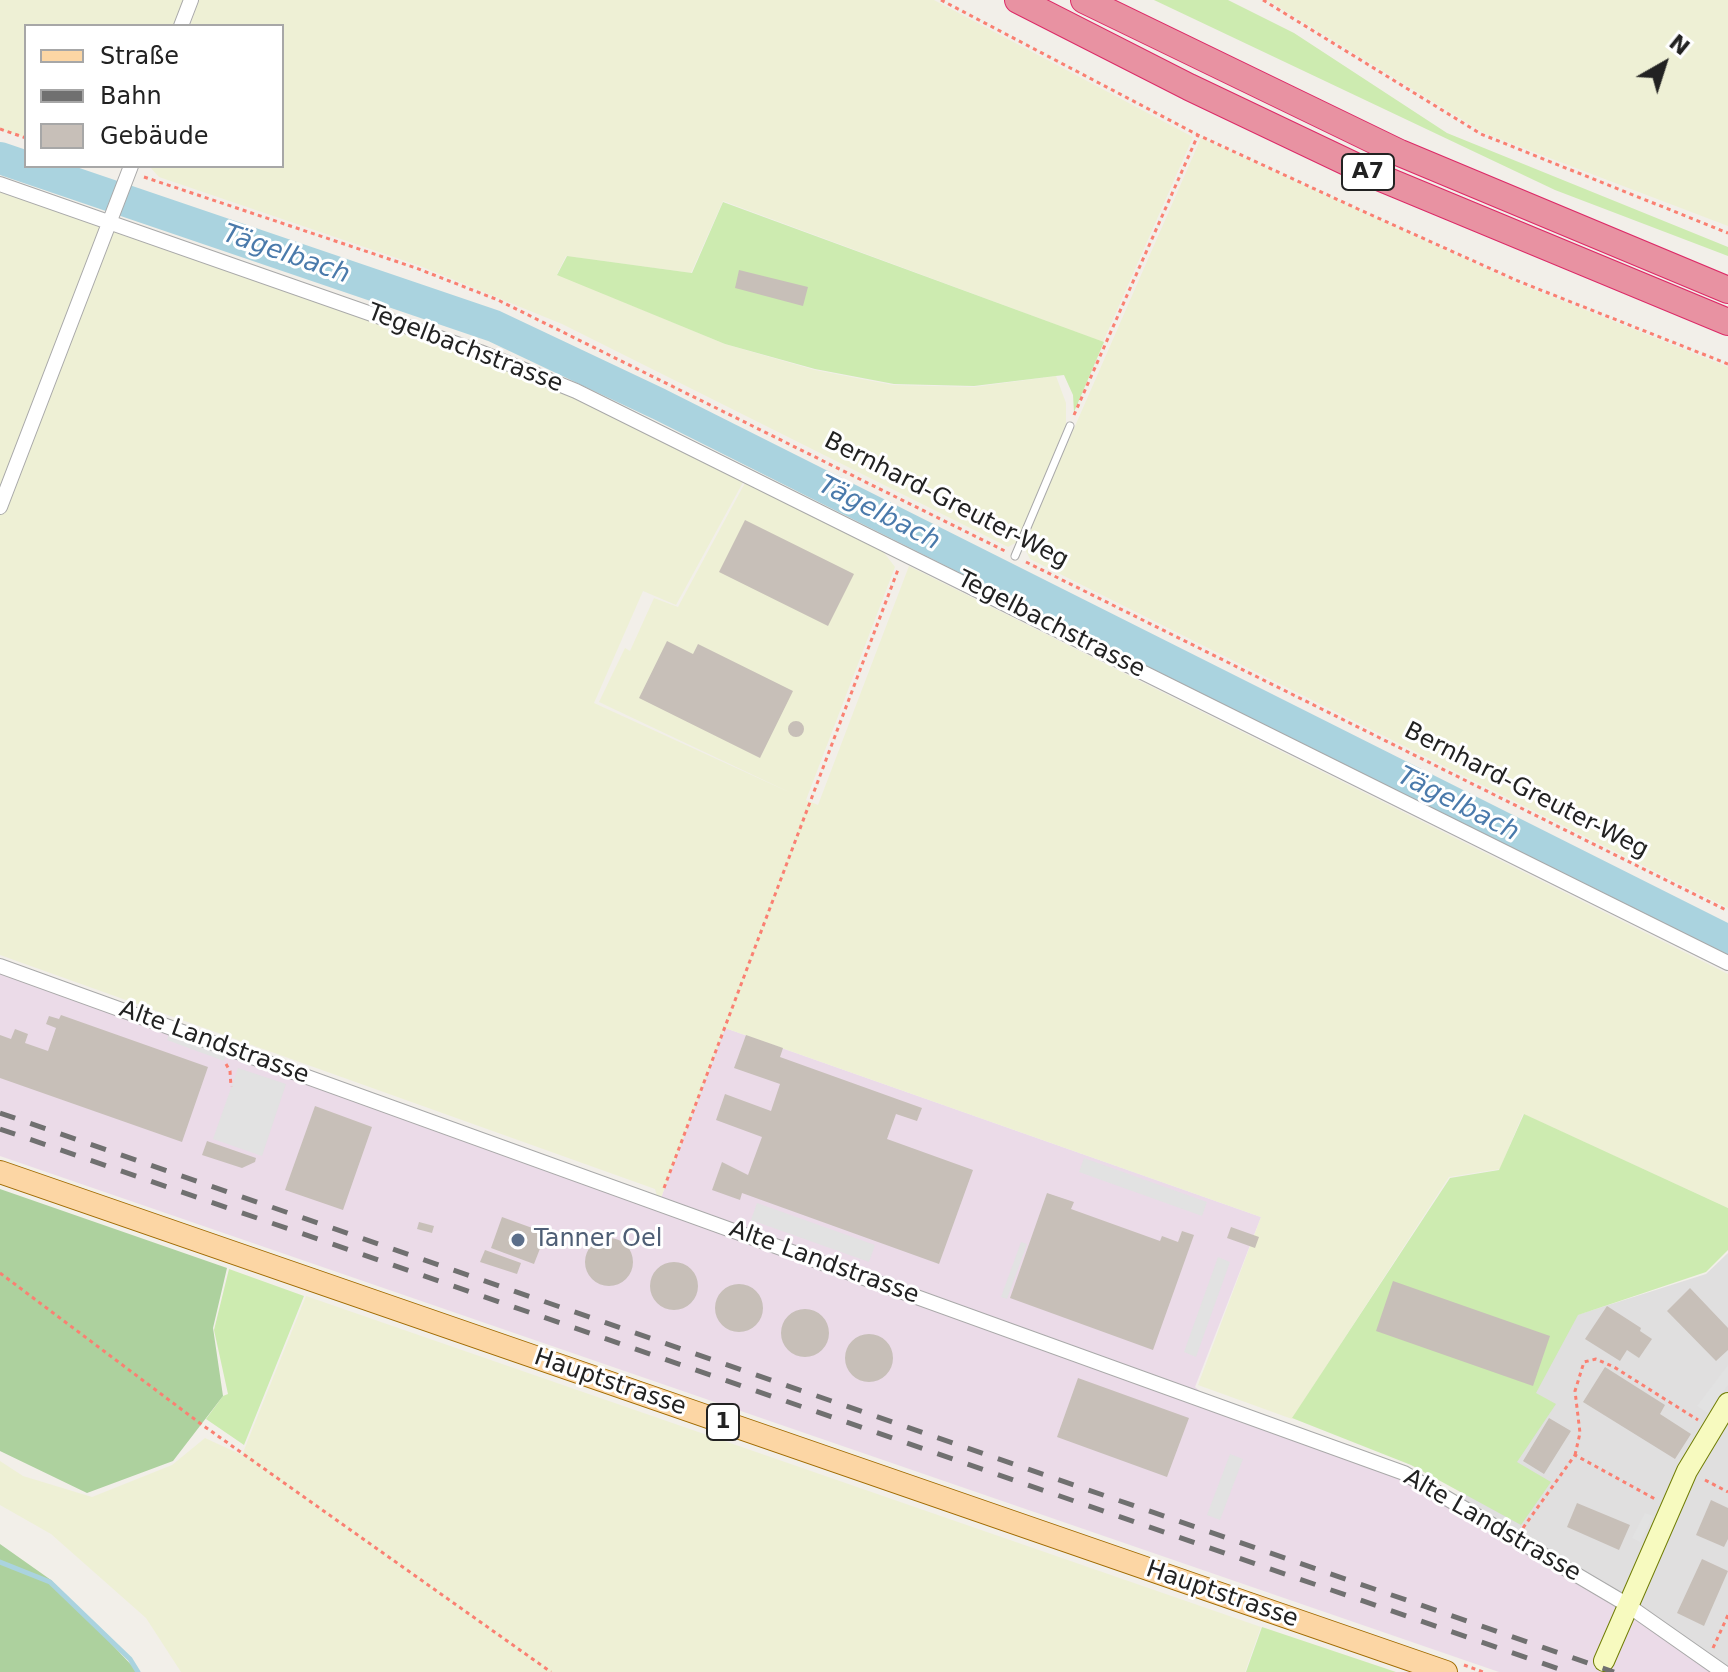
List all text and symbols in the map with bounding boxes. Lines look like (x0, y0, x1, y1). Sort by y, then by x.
legend (24, 24, 284, 168)
north arrow (1624, 24, 1704, 104)
text: N (1664, 29, 1694, 60)
text: Straße (100, 42, 179, 70)
text: Bahn (100, 82, 162, 110)
text: Gebäude (100, 122, 209, 150)
road number: A7 (1342, 154, 1394, 190)
water label: Tägelbach (219, 219, 353, 291)
street label: Tegelbachstrasse (363, 299, 567, 399)
street label: Bernhard-Greuter-Weg (819, 427, 1073, 575)
water label: Tägelbach (813, 470, 945, 558)
street label: Tegelbachstrasse (952, 565, 1150, 685)
street label: Bernhard-Greuter-Weg (1399, 717, 1653, 865)
water label: Tägelbach (1392, 761, 1524, 849)
street label: Alte Landstrasse (115, 995, 313, 1091)
street label: Alte Landstrasse (725, 1215, 923, 1311)
place label: Tanner Oel (534, 1226, 662, 1254)
marker: Tanner Oel (509, 1231, 527, 1249)
street label: Hauptstrasse (530, 1344, 690, 1422)
road number: 1 (707, 1404, 739, 1440)
street label: Alte Landstrasse (1398, 1464, 1586, 1588)
street label: Hauptstrasse (1142, 1556, 1302, 1634)

